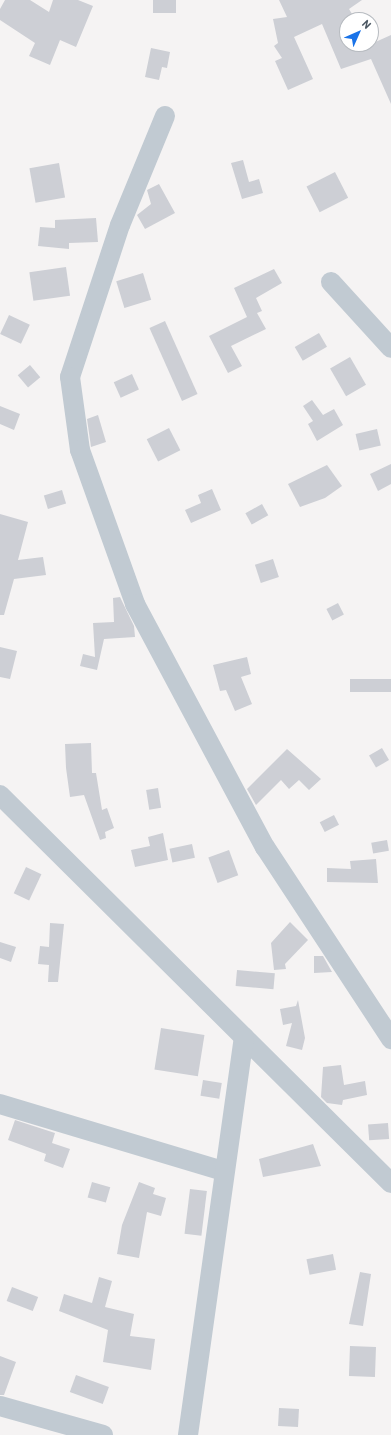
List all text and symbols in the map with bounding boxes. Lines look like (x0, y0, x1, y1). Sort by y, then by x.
north arrow (339, 12, 379, 52)
text: N (360, 17, 374, 31)

